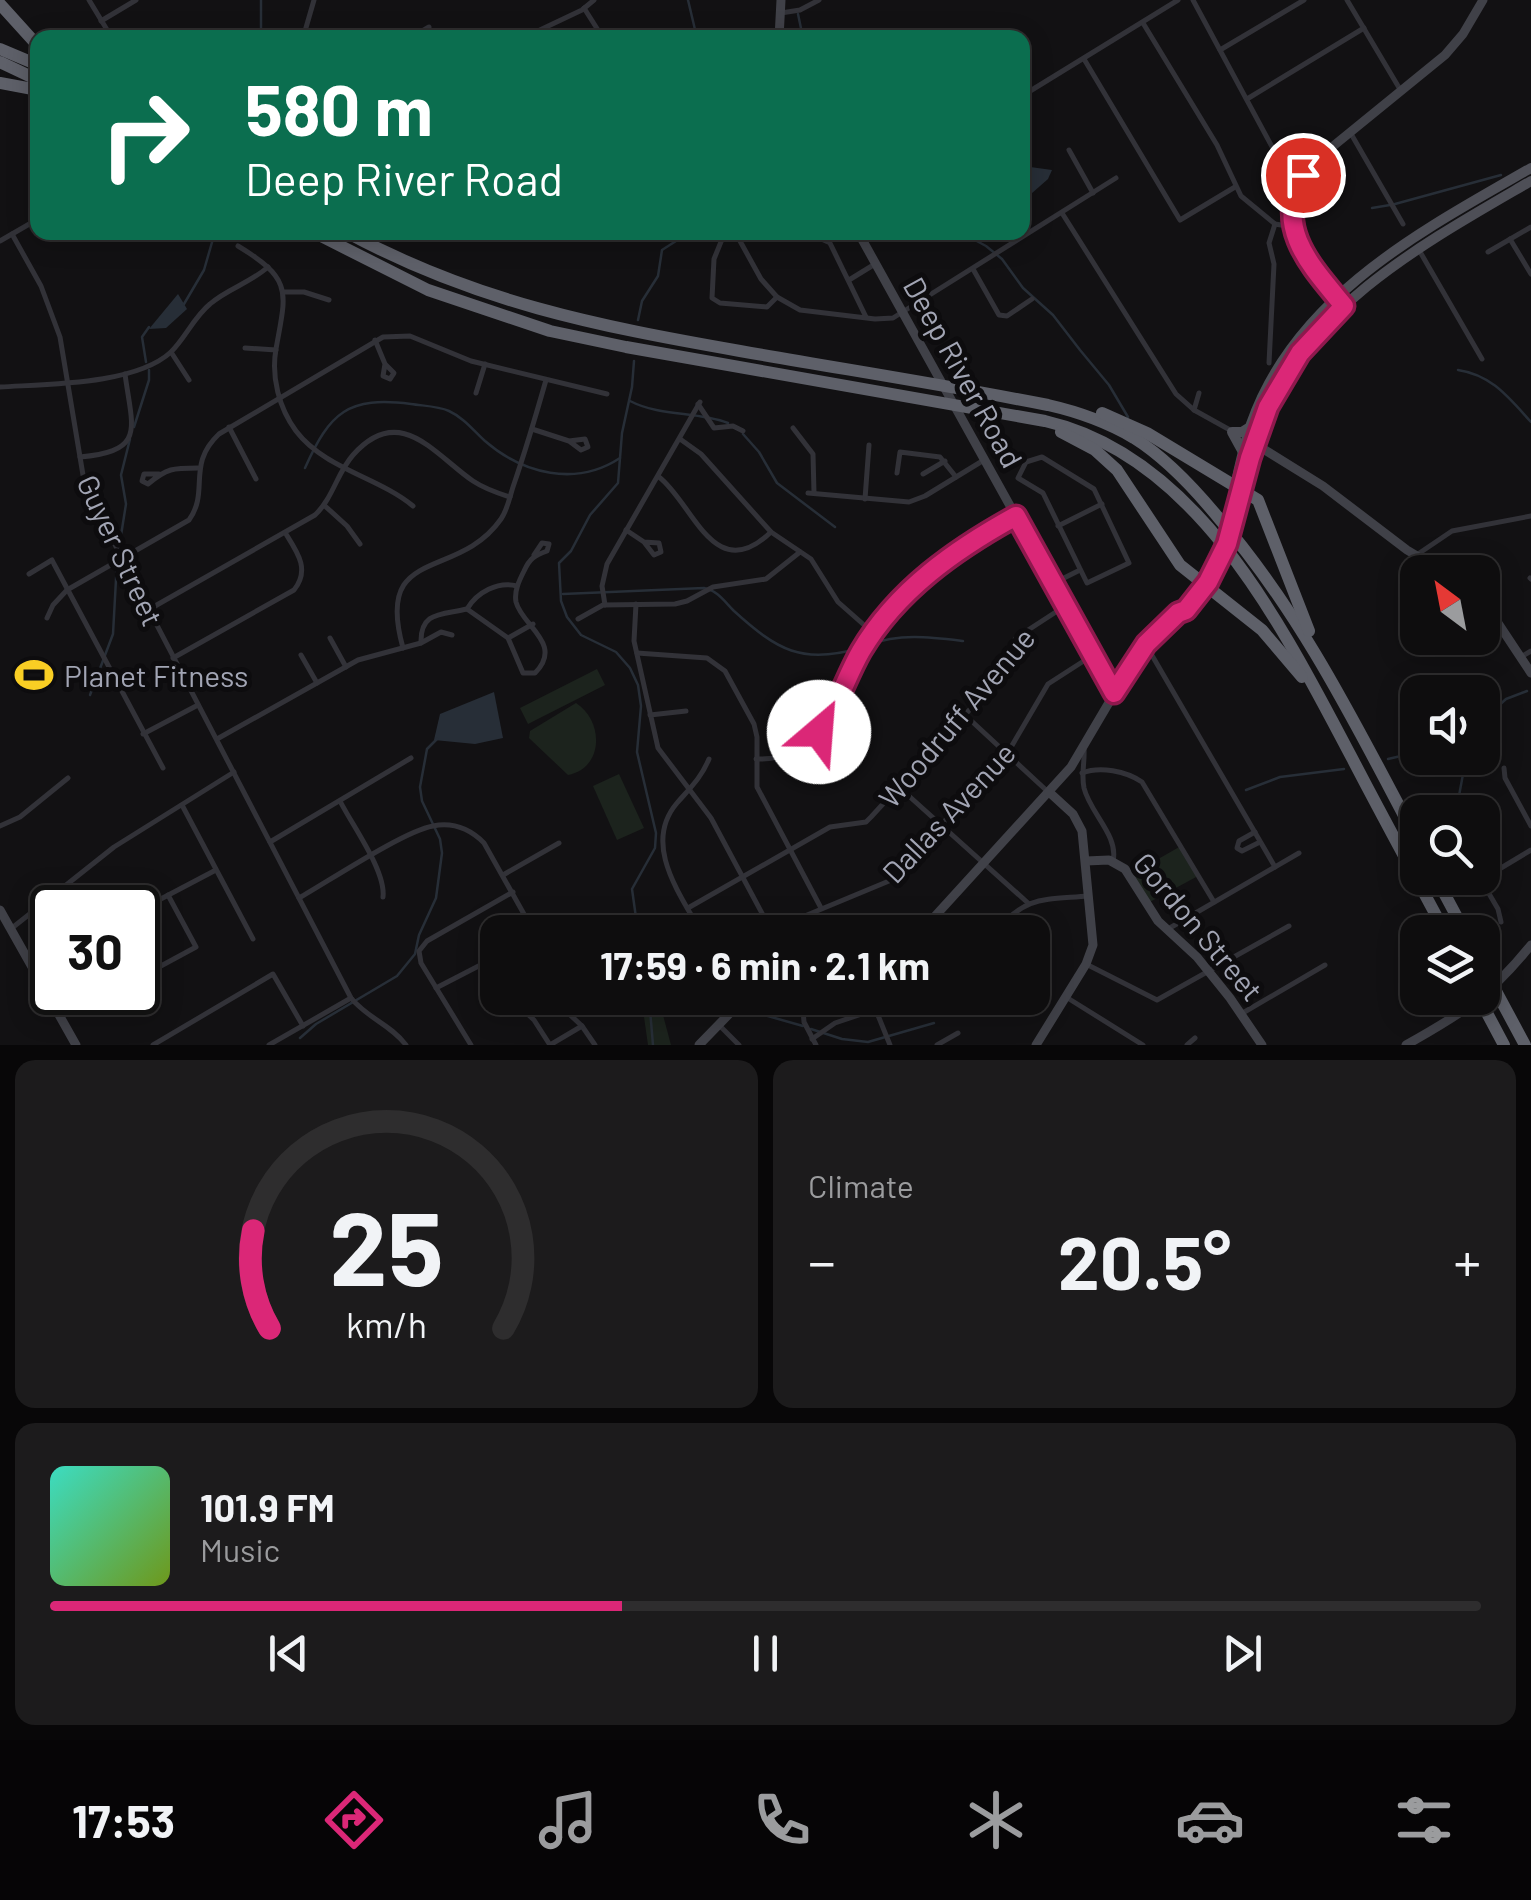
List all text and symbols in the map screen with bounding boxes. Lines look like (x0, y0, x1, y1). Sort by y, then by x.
text: 580 m (245, 66, 433, 150)
icon: right (80, 70, 210, 200)
pin (1261, 133, 1346, 218)
icon: arrive (1276, 148, 1331, 203)
text: Deep River Road (245, 151, 563, 205)
street label: Deep River Road (897, 271, 1031, 473)
street label: Guyer Street (70, 469, 172, 631)
north arrow (1400, 555, 1500, 655)
map controls (1400, 555, 1500, 1015)
street label: Woodruff Avenue (870, 620, 1042, 814)
sports icon: Planet Fitness (13, 654, 55, 696)
place label: Planet Fitness (64, 657, 248, 693)
button: sound (1400, 675, 1500, 775)
position arrow (767, 680, 871, 784)
street label: Dallas Avenue (874, 734, 1022, 890)
button: search (1400, 795, 1500, 895)
street label: Gordon Street (1127, 845, 1271, 1007)
speed limit sign: 30 (30, 885, 160, 1015)
button: layers (1400, 915, 1500, 1015)
text: 17:59 · 6 min · 2.1 km (600, 942, 930, 988)
text: Climate (808, 1166, 914, 1204)
text: 25 (329, 1182, 444, 1307)
text: 20.5° (1058, 1215, 1231, 1305)
text: − (808, 1227, 836, 1293)
text: + (1453, 1227, 1481, 1293)
text: km/h (346, 1302, 427, 1345)
text: 101.9 FM (200, 1484, 335, 1530)
text: Music (200, 1530, 280, 1568)
icon: previous (261, 1626, 316, 1681)
icon: pause (738, 1626, 793, 1681)
icon: next (1215, 1626, 1270, 1681)
icon: directions (319, 1785, 389, 1855)
icon: music (533, 1785, 603, 1855)
icon: phone (747, 1785, 817, 1855)
icon: climate (961, 1785, 1031, 1855)
icon: car (1175, 1785, 1245, 1855)
icon: filters (1389, 1785, 1459, 1855)
text: 17:53 (72, 1793, 175, 1847)

